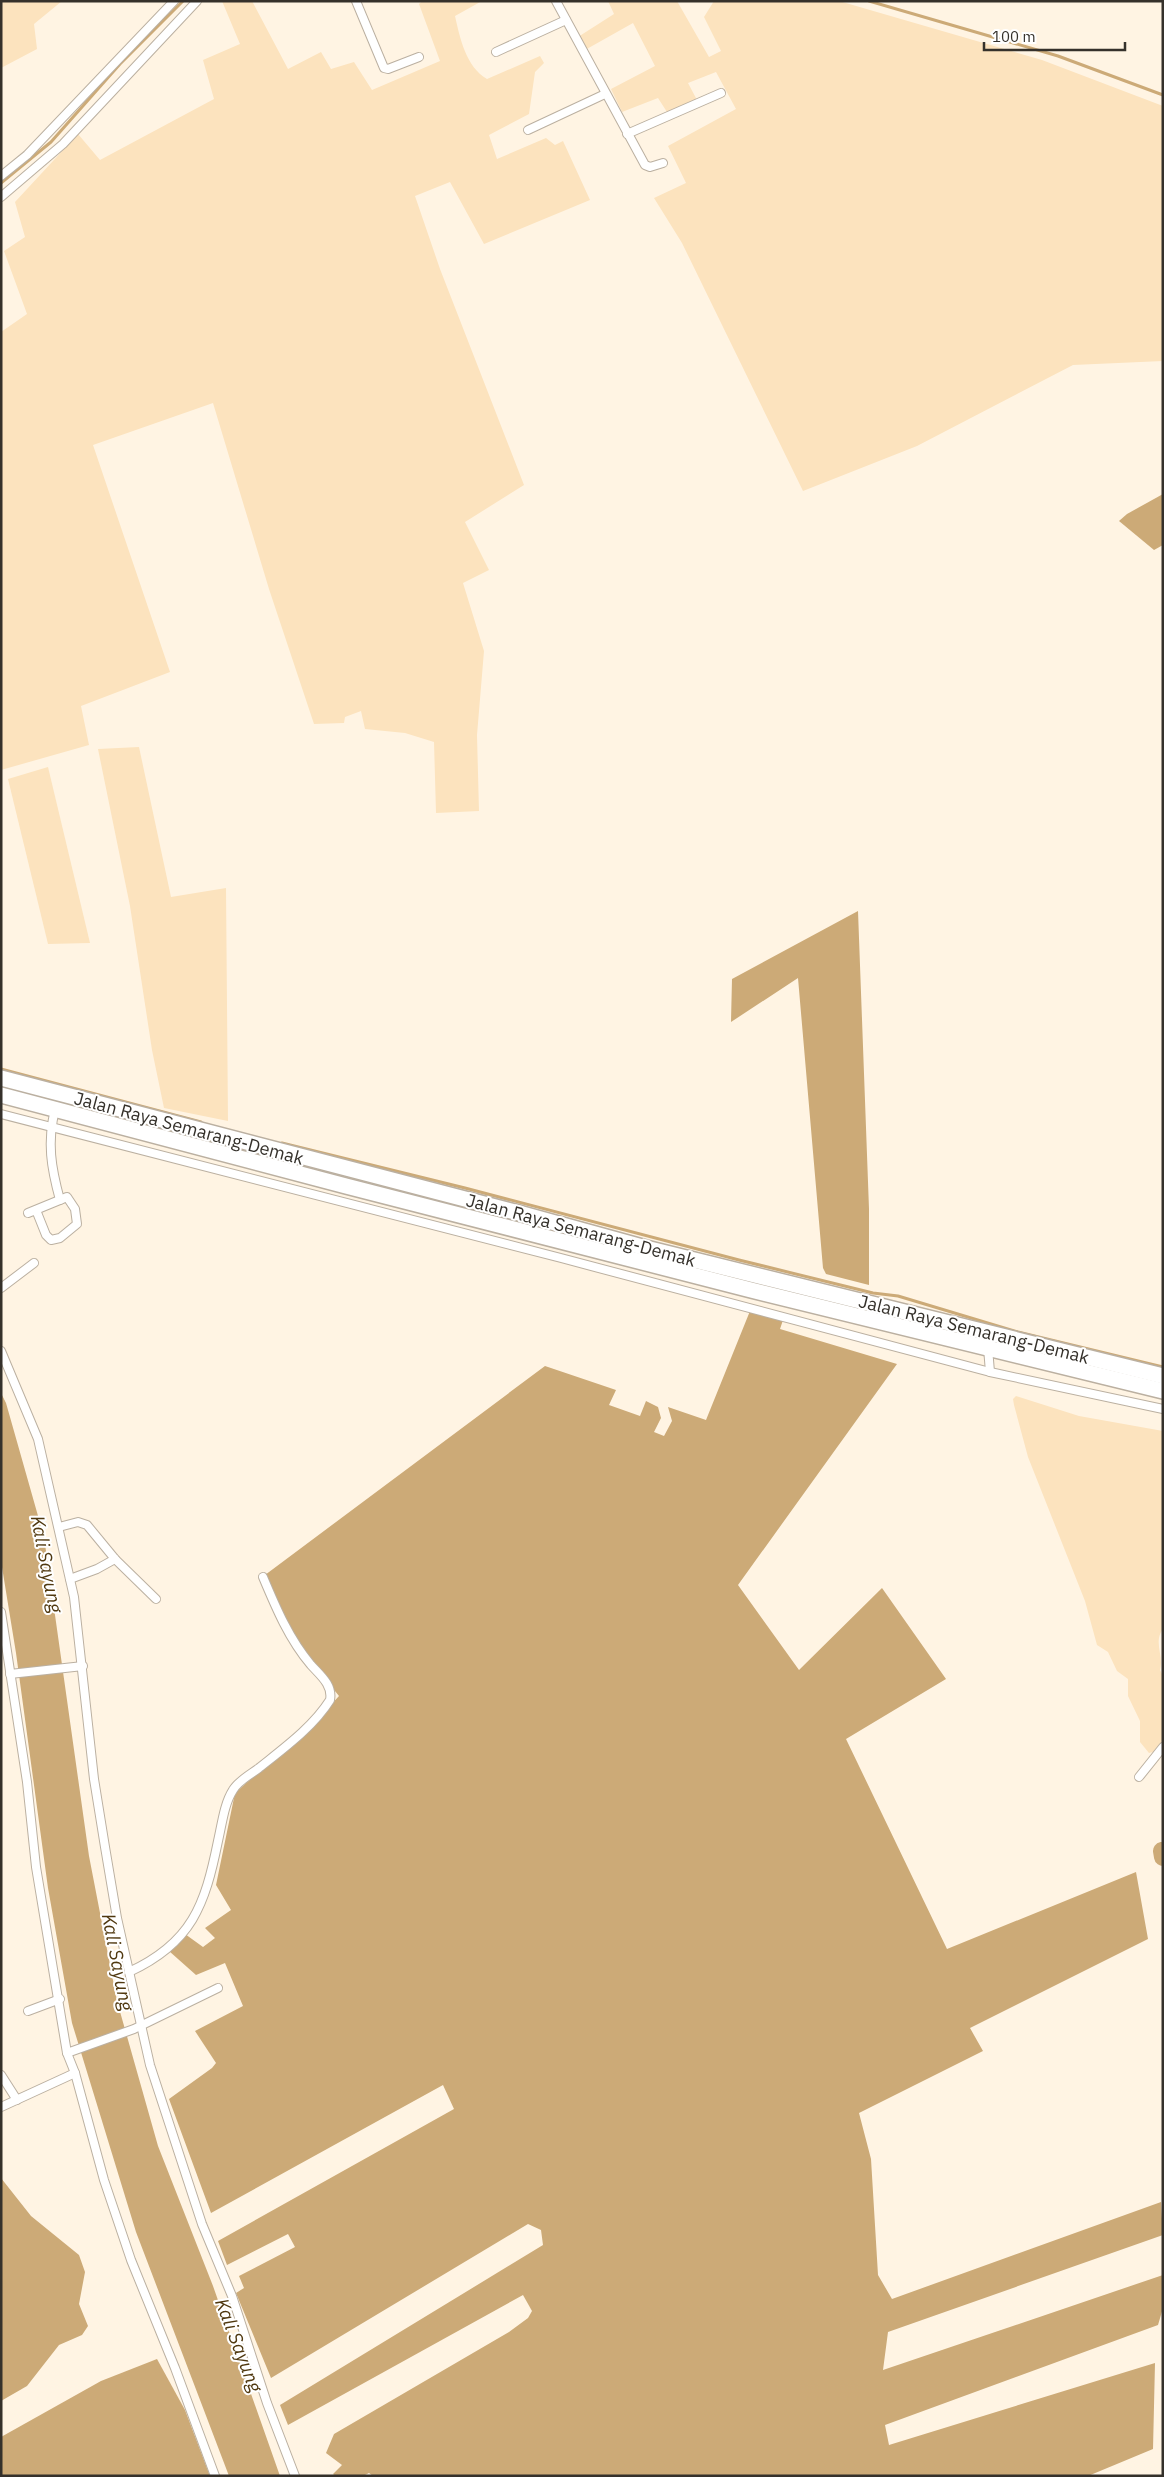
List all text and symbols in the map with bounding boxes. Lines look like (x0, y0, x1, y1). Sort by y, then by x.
scale bar (984, 20, 1125, 52)
text: 100 m (992, 27, 1036, 46)
street label: Jalan Raya Semarang-Demak (72, 1086, 307, 1170)
street label: Jalan Raya Semarang-Demak (464, 1188, 699, 1272)
street label: Jalan Raya Semarang-Demak (856, 1289, 1092, 1369)
water label: Kali Sayung (26, 1513, 68, 1616)
water label: Kali Sayung (97, 1911, 139, 2014)
water label: Kali Sayung (210, 2295, 268, 2397)

